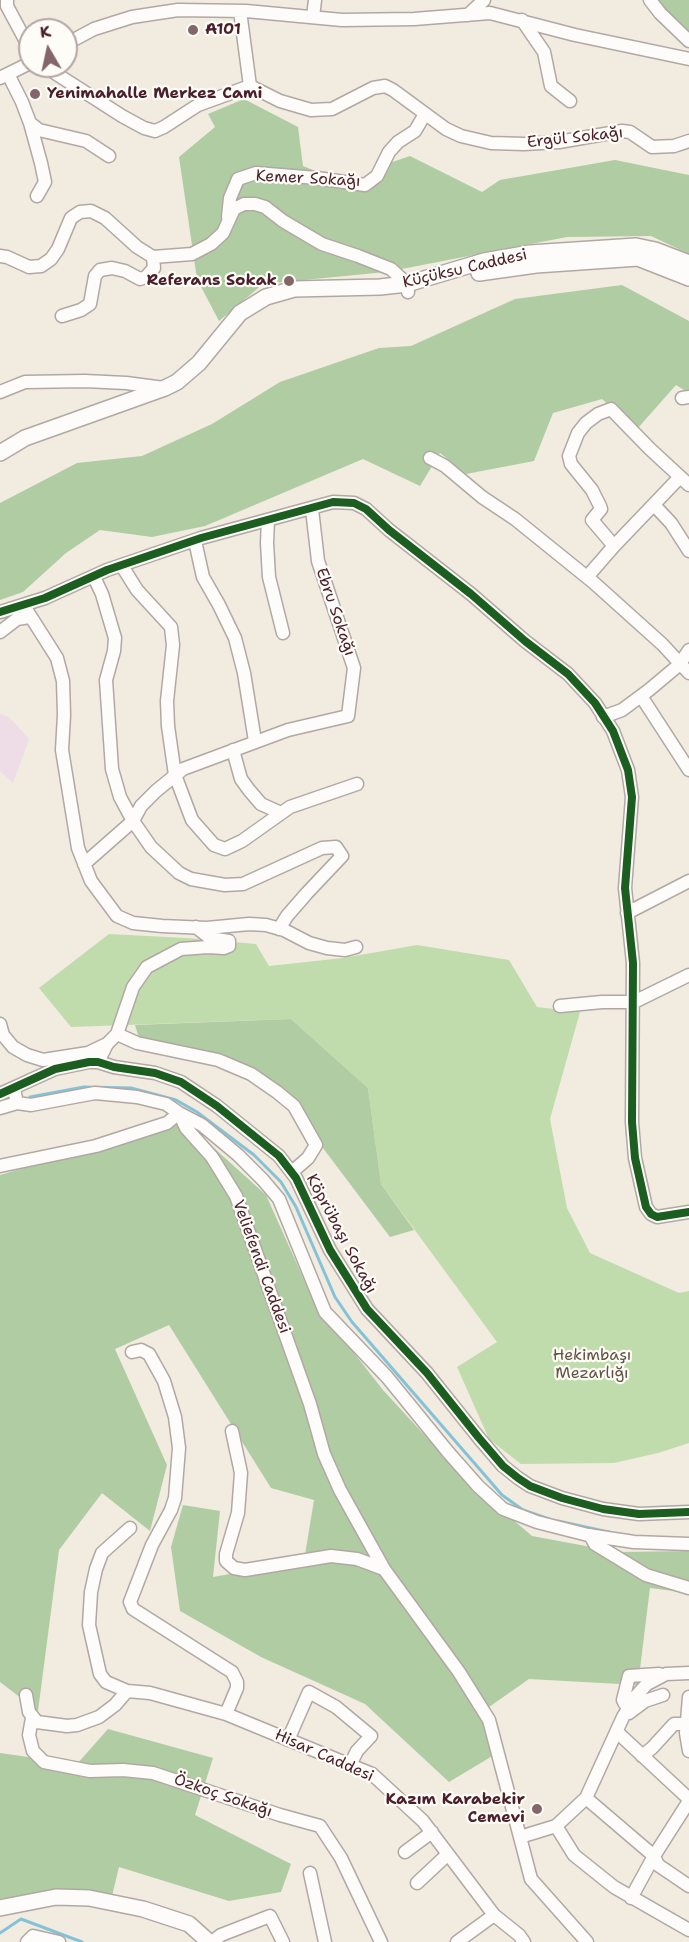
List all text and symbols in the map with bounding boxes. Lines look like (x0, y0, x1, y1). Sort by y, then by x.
north arrow (18, 18, 78, 78)
text: K (38, 20, 52, 43)
place label: A101 (205, 20, 241, 40)
marker: A101 (186, 23, 200, 37)
place label: Yenimahalle Merkez Cami (47, 84, 262, 104)
marker: Yenimahalle Merkez Cami (28, 87, 42, 101)
street label: Ergül Sokağı (526, 123, 624, 153)
street label: Kemer Sokağı (255, 167, 361, 191)
street label: Küçüksu Caddesi (401, 245, 529, 293)
place label: Referans Sokak (147, 271, 277, 291)
marker: Referans Sokak (282, 274, 296, 288)
street label: Ebru Sokağı (311, 566, 359, 658)
street label: Köprübaşı Sokağı (301, 1171, 381, 1297)
street label: Veliefendi Caddesi (228, 1198, 294, 1336)
park label: Hekimbaşı Mezarlığı (553, 1346, 631, 1384)
street label: Hisar Caddesi (271, 1726, 377, 1786)
street label: Özkoç Sokağı (171, 1770, 275, 1822)
place label: Kazım Karabekir Cemevi (385, 1790, 525, 1828)
marker: Kazım Karabekir Cemevi (530, 1802, 544, 1816)

